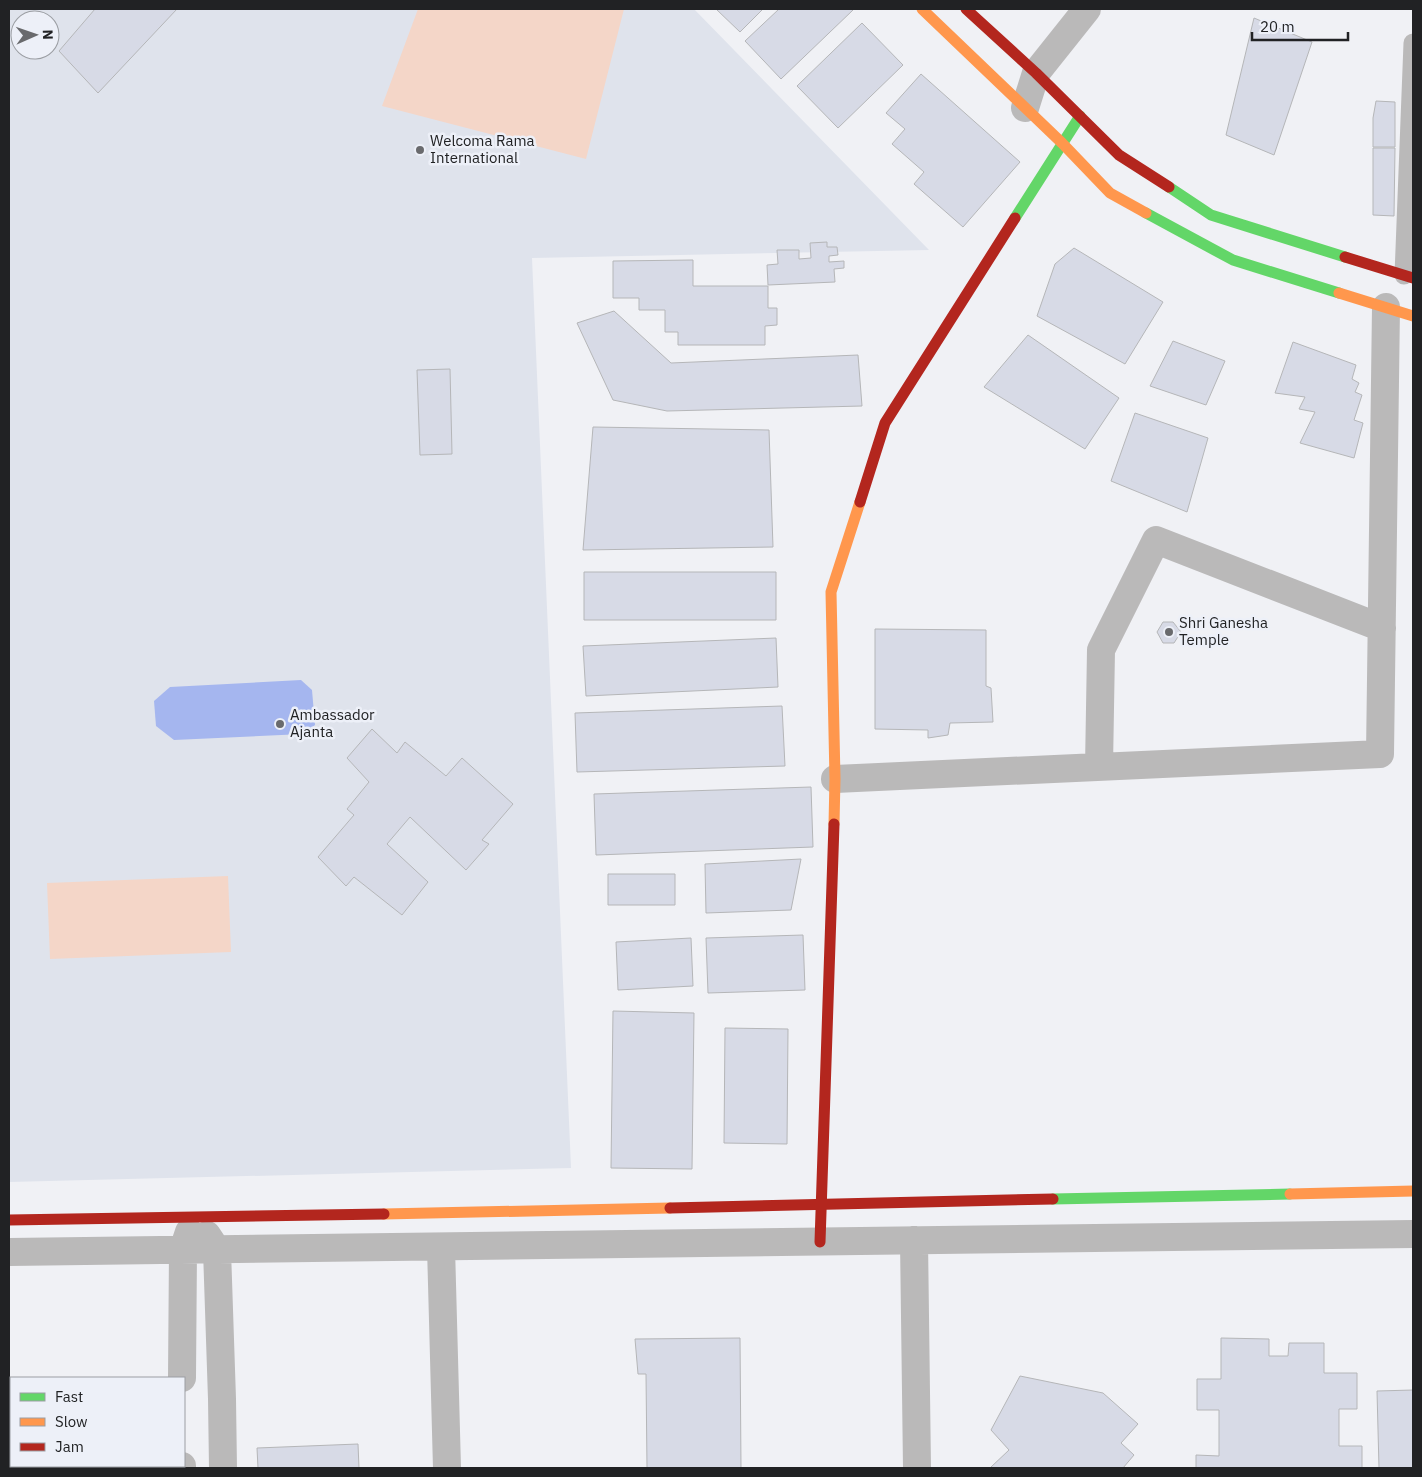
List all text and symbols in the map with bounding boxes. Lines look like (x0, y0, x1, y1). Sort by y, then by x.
north arrow (10, 10, 60, 60)
scale bar (1252, 10, 1348, 42)
text: 20 m (1260, 17, 1295, 36)
text: N (39, 29, 57, 40)
place label: Welcoma Rama International (430, 131, 535, 167)
marker: Welcoma Rama International (414, 144, 426, 156)
place label: Shri Ganesha Temple (1179, 613, 1268, 649)
marker: Shri Ganesha Temple (1163, 626, 1175, 638)
place label: Ambassador Ajanta (290, 705, 375, 741)
marker: Ambassador Ajanta (274, 718, 286, 730)
legend (10, 1377, 185, 1467)
text: Fast (55, 1387, 83, 1406)
text: Slow (55, 1412, 88, 1431)
text: Jam (55, 1437, 84, 1456)

